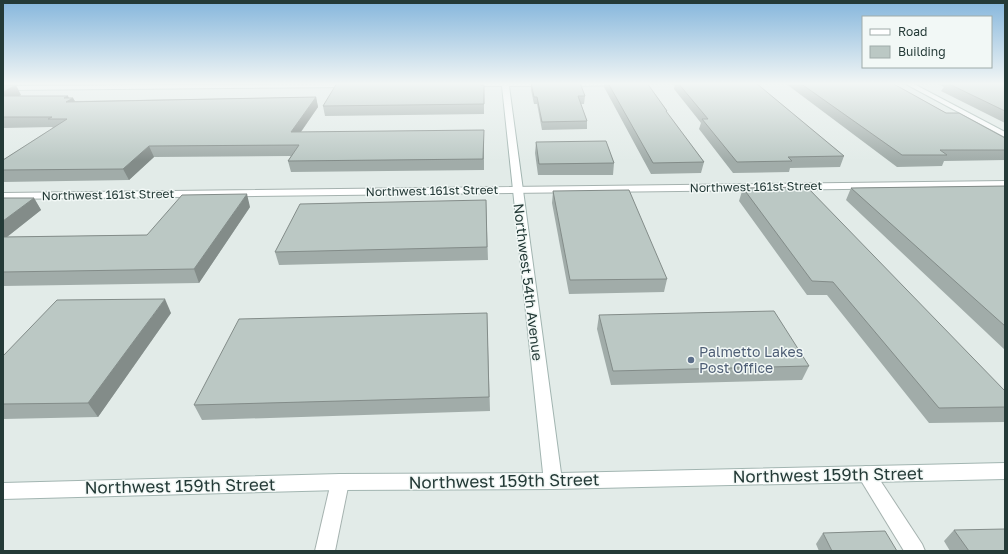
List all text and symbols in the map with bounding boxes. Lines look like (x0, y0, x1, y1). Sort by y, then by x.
legend (862, 16, 992, 68)
text: Road (898, 24, 927, 39)
text: Building (898, 44, 946, 59)
street label: Northwest 161st Street (690, 178, 823, 195)
street label: Northwest 161st Street (366, 182, 499, 199)
street label: Northwest 161st Street (42, 186, 175, 203)
street label: Northwest 54th Avenue (510, 202, 547, 362)
place label: Palmetto Lakes Post Office (699, 343, 803, 376)
marker: Palmetto Lakes Post Office (686, 355, 696, 365)
street label: Northwest 159th Street (732, 462, 924, 487)
street label: Northwest 159th Street (408, 468, 600, 493)
street label: Northwest 159th Street (84, 473, 276, 498)

